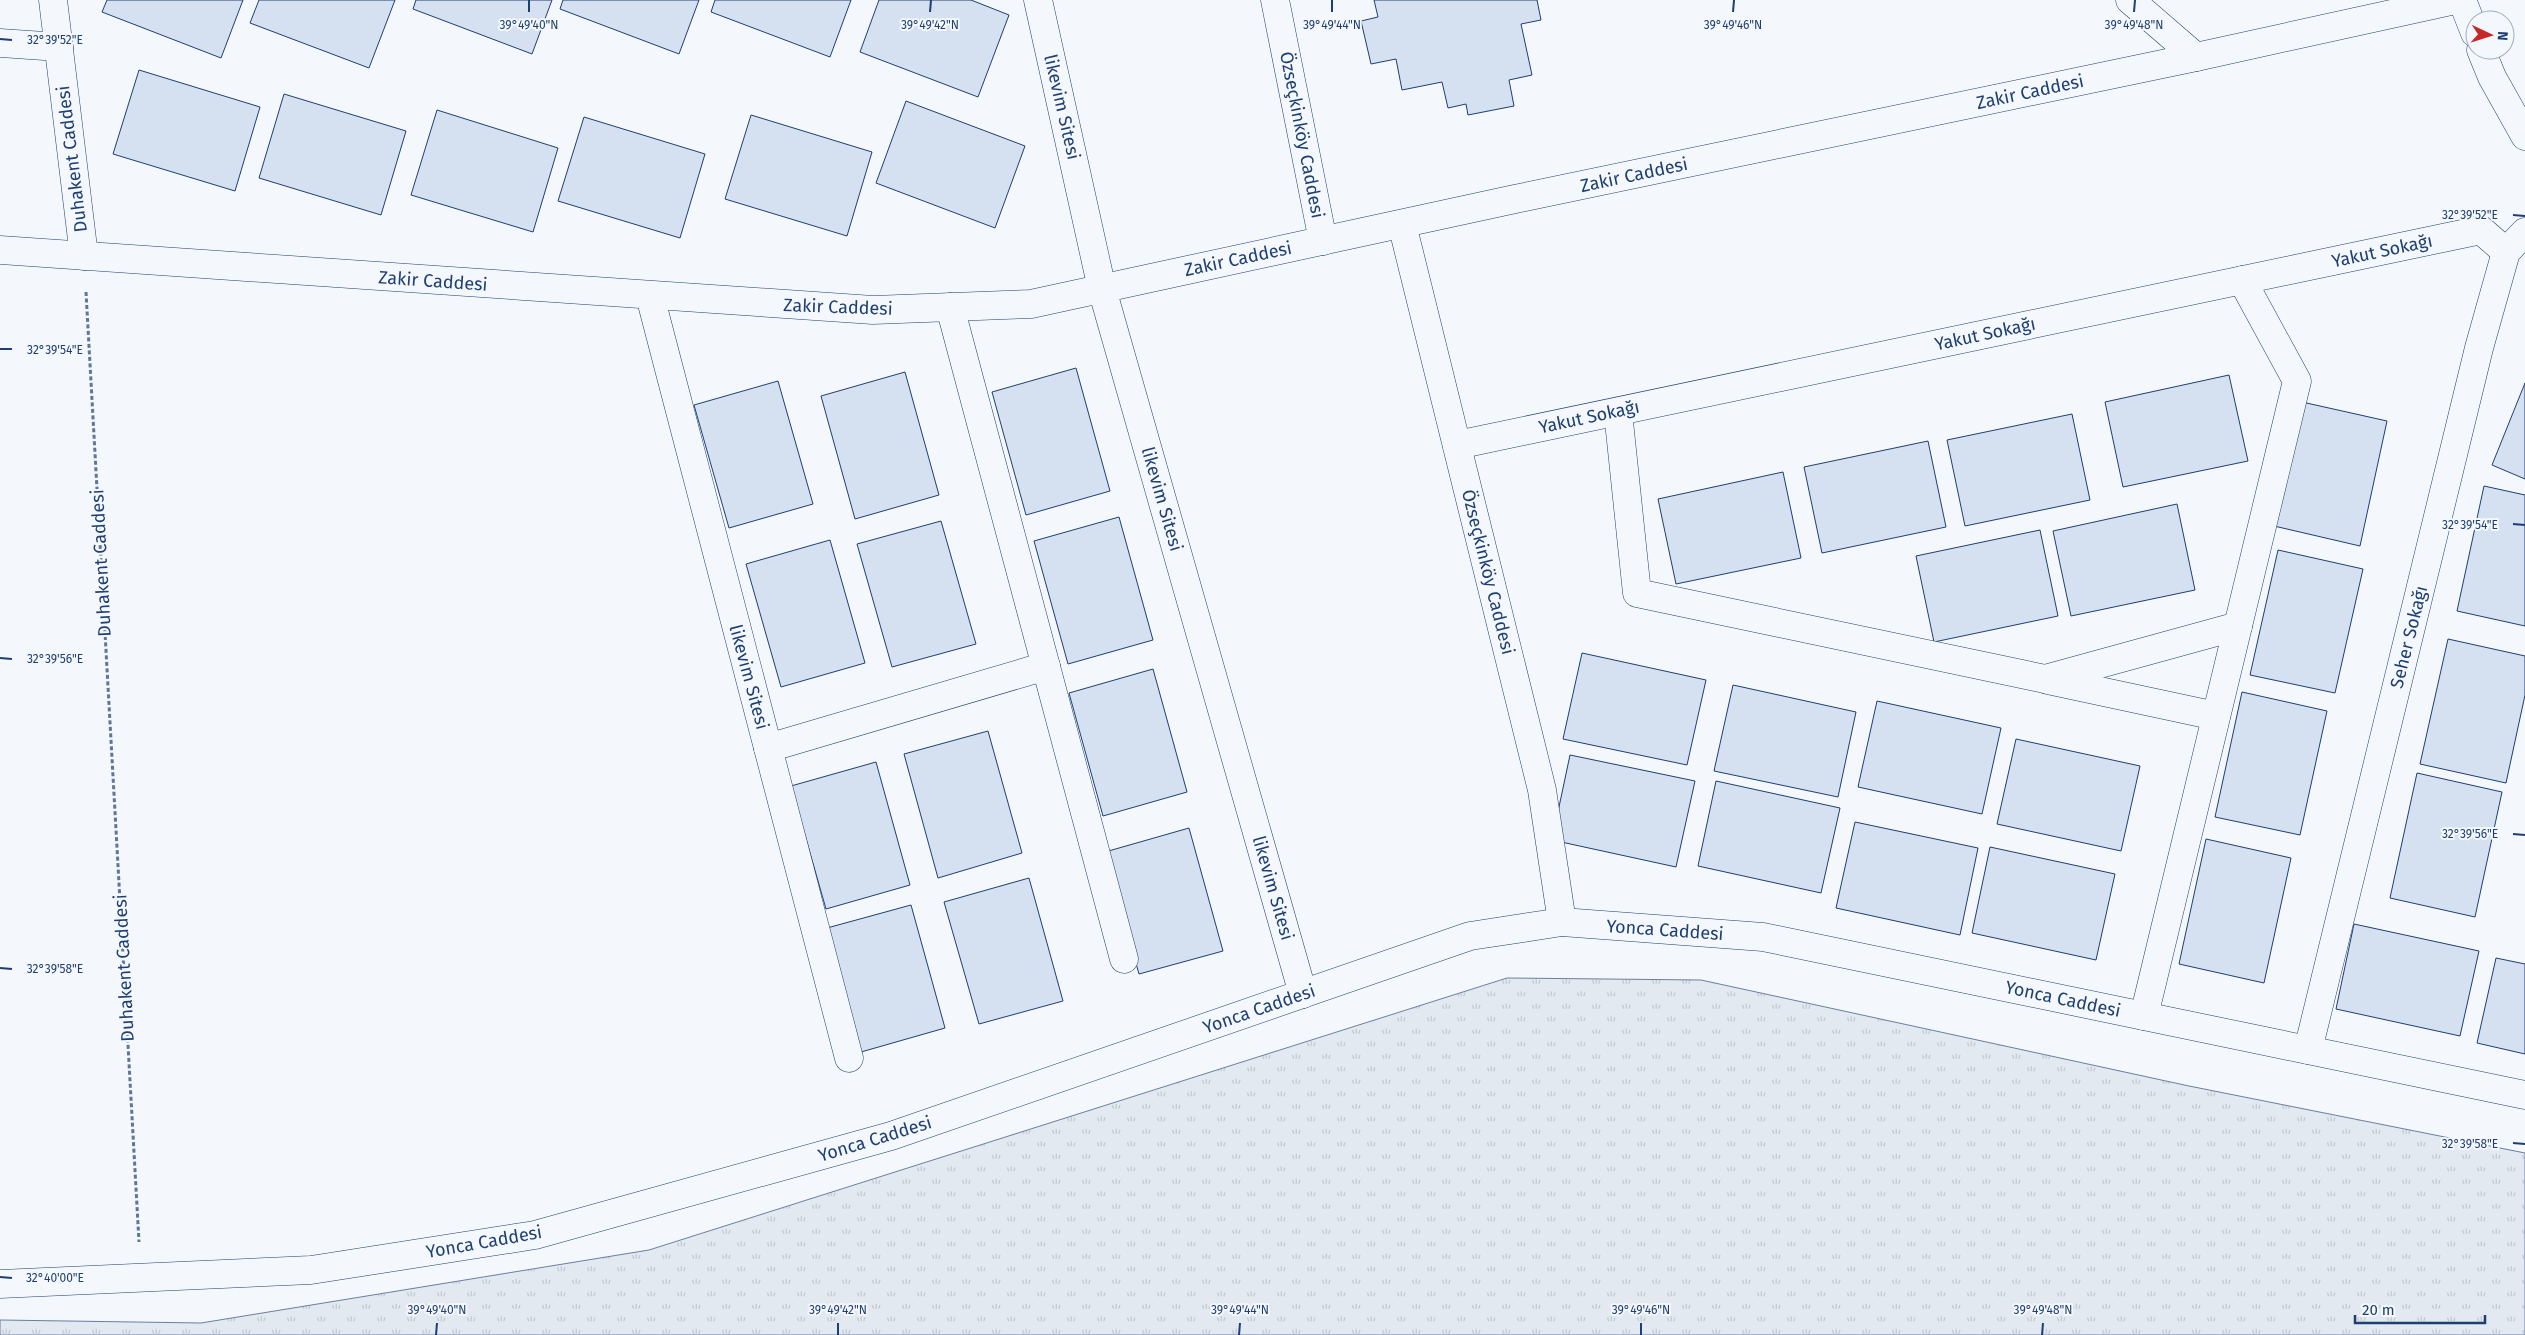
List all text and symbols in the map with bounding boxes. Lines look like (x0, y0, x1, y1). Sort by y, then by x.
north arrow (2465, 10, 2515, 60)
text: 39°49'40"N (500, 18, 558, 32)
text: 39°49'42"N (901, 18, 959, 32)
text: 39°49'44"N (1303, 18, 1361, 32)
text: 39°49'46"N (1704, 18, 1762, 32)
text: 39°49'48"N (2105, 18, 2163, 32)
text: N (2494, 31, 2511, 41)
text: 32°39'52"E (27, 33, 83, 47)
street label: Özseçkinköy Caddesi (1275, 50, 1329, 220)
street label: likevim Sitesi (1039, 52, 1085, 162)
street label: Zakir Caddesi (1974, 70, 2086, 114)
street label: Duhakent Caddesi (52, 84, 92, 234)
street label: Zakir Caddesi (1578, 153, 1690, 197)
text: 32°39'52"E (2442, 208, 2498, 222)
street label: Yakut Sokağı (2330, 230, 2434, 272)
street label: Zakir Caddesi (1182, 237, 1294, 281)
street label: Zakir Caddesi (378, 266, 488, 296)
street label: Zakir Caddesi (783, 294, 893, 320)
street label: Yakut Sokağı (1933, 313, 2037, 355)
text: 32°39'54"E (27, 343, 83, 357)
street label: Yakut Sokağı (1537, 396, 1641, 438)
street label: likevim Sitesi (1137, 444, 1187, 554)
street label: Özseçkinköy Caddesi (1457, 487, 1519, 657)
street label: Duhakent Caddesi (86, 489, 116, 637)
text: 32°39'54"E (2442, 518, 2498, 532)
street label: Seher Sokağı (2386, 583, 2432, 691)
street label: likevim Sitesi (724, 622, 774, 732)
text: 32°39'56"E (27, 652, 83, 666)
text: 32°39'56"E (2442, 827, 2498, 841)
street label: likevim Sitesi (1248, 833, 1298, 943)
street label: Duhakent Caddesi (109, 894, 139, 1042)
street label: Yonca Caddesi (1606, 915, 1724, 945)
text: 32°39'58"E (27, 962, 83, 976)
street label: Yonca Caddesi (2003, 976, 2123, 1022)
street label: Yonca Caddesi (1200, 979, 1318, 1039)
street label: Yonca Caddesi (816, 1111, 934, 1167)
text: 32°39'58"E (2442, 1137, 2498, 1151)
street label: Yonca Caddesi (424, 1221, 544, 1263)
text: 32°40'00"E (26, 1271, 84, 1285)
scale bar (2355, 1292, 2485, 1324)
text: 20 m (2362, 1301, 2395, 1319)
text: 39°49'40"N (408, 1303, 466, 1317)
text: 39°49'42"N (809, 1303, 867, 1317)
text: 39°49'44"N (1211, 1303, 1269, 1317)
text: 39°49'46"N (1612, 1303, 1670, 1317)
text: 39°49'48"N (2014, 1303, 2072, 1317)

